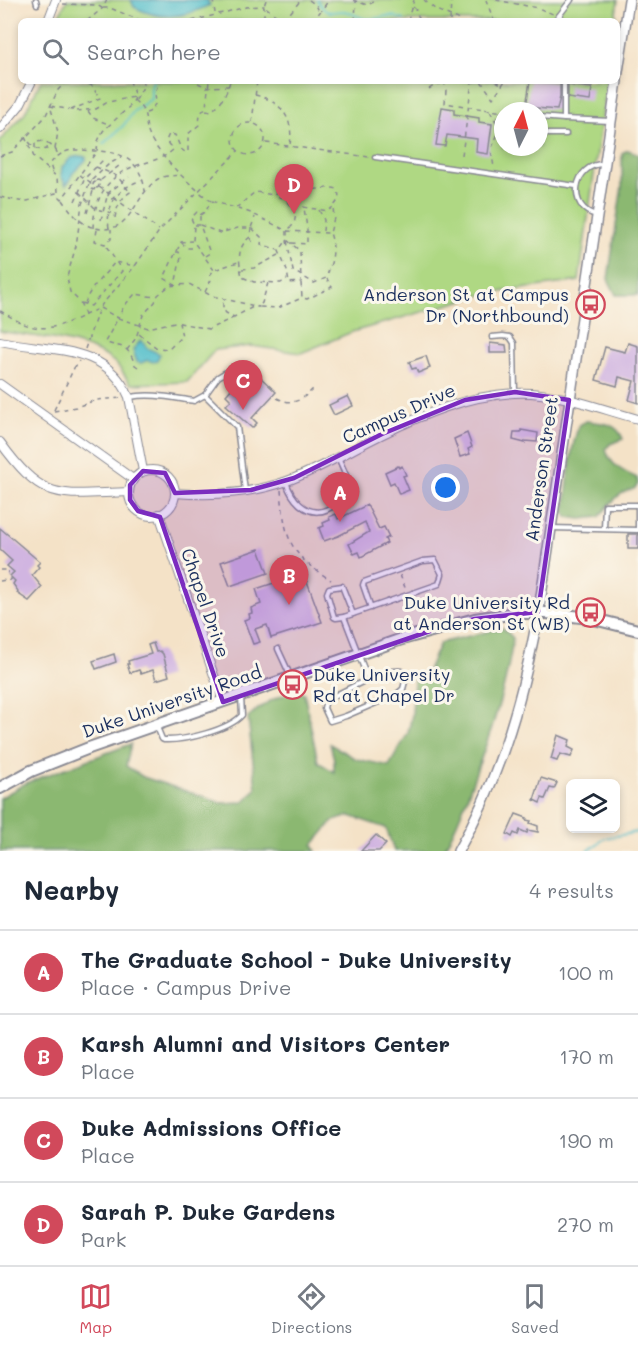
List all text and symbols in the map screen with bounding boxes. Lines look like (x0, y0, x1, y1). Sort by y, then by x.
search box (18, 18, 620, 84)
icon: search (39, 35, 72, 68)
text: Search here (87, 37, 221, 66)
north arrow (494, 102, 548, 156)
pin: D (274, 164, 314, 214)
place label: Anderson St at Campus Dr (Northbound) (363, 282, 569, 327)
bus stop icon: Anderson St at Campus Dr (Northbound) (574, 289, 606, 321)
pin: C (224, 360, 262, 410)
street label: Campus Drive (338, 377, 459, 449)
street label: Anderson Street (519, 395, 563, 543)
pin: A (320, 472, 360, 522)
your location (431, 473, 460, 502)
street label: Chapel Drive (176, 545, 236, 661)
pin: B (270, 556, 308, 605)
place label: Duke University Rd at Anderson St (WB) (393, 590, 570, 635)
bus stop icon: Duke University Rd at Anderson St (WB) (575, 597, 607, 629)
street label: Duke University Road (79, 659, 264, 743)
place label: Duke University Rd at Chapel Dr (313, 662, 455, 707)
bus stop icon: Duke University Rd at Chapel Dr (276, 669, 308, 701)
map controls (566, 779, 620, 833)
button: layers (566, 779, 620, 833)
text: Nearby (24, 873, 119, 907)
text: 4 results (529, 877, 614, 903)
text: The Graduate School - Duke University (81, 945, 512, 974)
text: A (37, 959, 50, 985)
text: 100 m (558, 959, 614, 985)
text: Place · Campus Drive (81, 974, 291, 1000)
text: Karsh Alumni and Visitors Center (81, 1029, 450, 1058)
text: B (37, 1043, 50, 1069)
text: 170 m (559, 1043, 614, 1069)
text: Place (81, 1058, 135, 1084)
text: Duke Admissions Office (81, 1113, 341, 1142)
text: C (36, 1127, 51, 1153)
text: 190 m (559, 1127, 614, 1153)
text: Place (81, 1142, 135, 1168)
text: Sarah P. Duke Gardens (81, 1197, 335, 1226)
text: D (36, 1211, 51, 1237)
text: 270 m (557, 1211, 614, 1237)
text: Park (81, 1226, 126, 1252)
tab: Map (79, 1280, 112, 1337)
tab: Directions (271, 1280, 352, 1337)
tab: Saved (511, 1280, 559, 1337)

